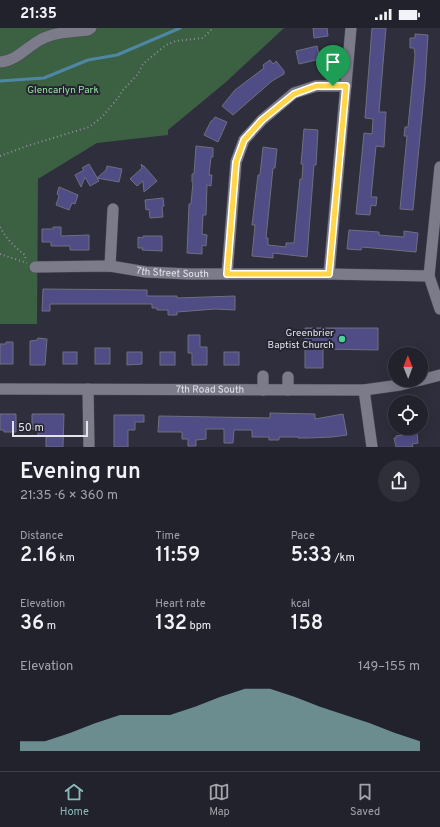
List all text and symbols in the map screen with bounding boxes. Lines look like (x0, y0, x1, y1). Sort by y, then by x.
text: 21:35 (20, 5, 57, 24)
pin (316, 45, 350, 86)
icon: arrive (322, 51, 344, 73)
park label: Glencarlyn Park (27, 84, 99, 97)
street label: 7th Street South (135, 264, 209, 281)
place label: Greenbrier Baptist Church (267, 327, 334, 352)
marker: Greenbrier Baptist Church (337, 334, 347, 344)
north arrow (388, 347, 428, 387)
map controls (388, 347, 428, 435)
street label: 7th Road South (176, 383, 244, 396)
button: locate (388, 395, 428, 435)
scale bar (12, 419, 88, 438)
text: 50 m (18, 421, 44, 435)
text: Evening run (20, 459, 141, 486)
button: share (378, 460, 420, 502)
text: 21:35 · 6 × 360 m (20, 488, 118, 504)
text: Distance (20, 529, 63, 543)
text: Time (155, 529, 180, 543)
text: Pace (291, 529, 315, 543)
text: 2.16 (20, 543, 57, 569)
text: 11:59 (155, 543, 200, 569)
text: 5:33 (291, 543, 332, 569)
text: km (57, 551, 75, 565)
text: /km (332, 551, 355, 565)
text: Elevation (20, 597, 65, 611)
text: Heart rate (155, 597, 206, 611)
text: kcal (291, 597, 310, 611)
text: 36 (20, 611, 44, 637)
text: 132 (155, 611, 187, 637)
text: 158 (291, 611, 323, 637)
text: m (44, 619, 56, 633)
text: bpm (187, 619, 211, 633)
text: Elevation (20, 659, 73, 675)
text: 149–155 m (358, 659, 420, 675)
tab: Home (60, 781, 89, 819)
tab: Map (208, 781, 230, 819)
tab: Saved (350, 781, 380, 819)

